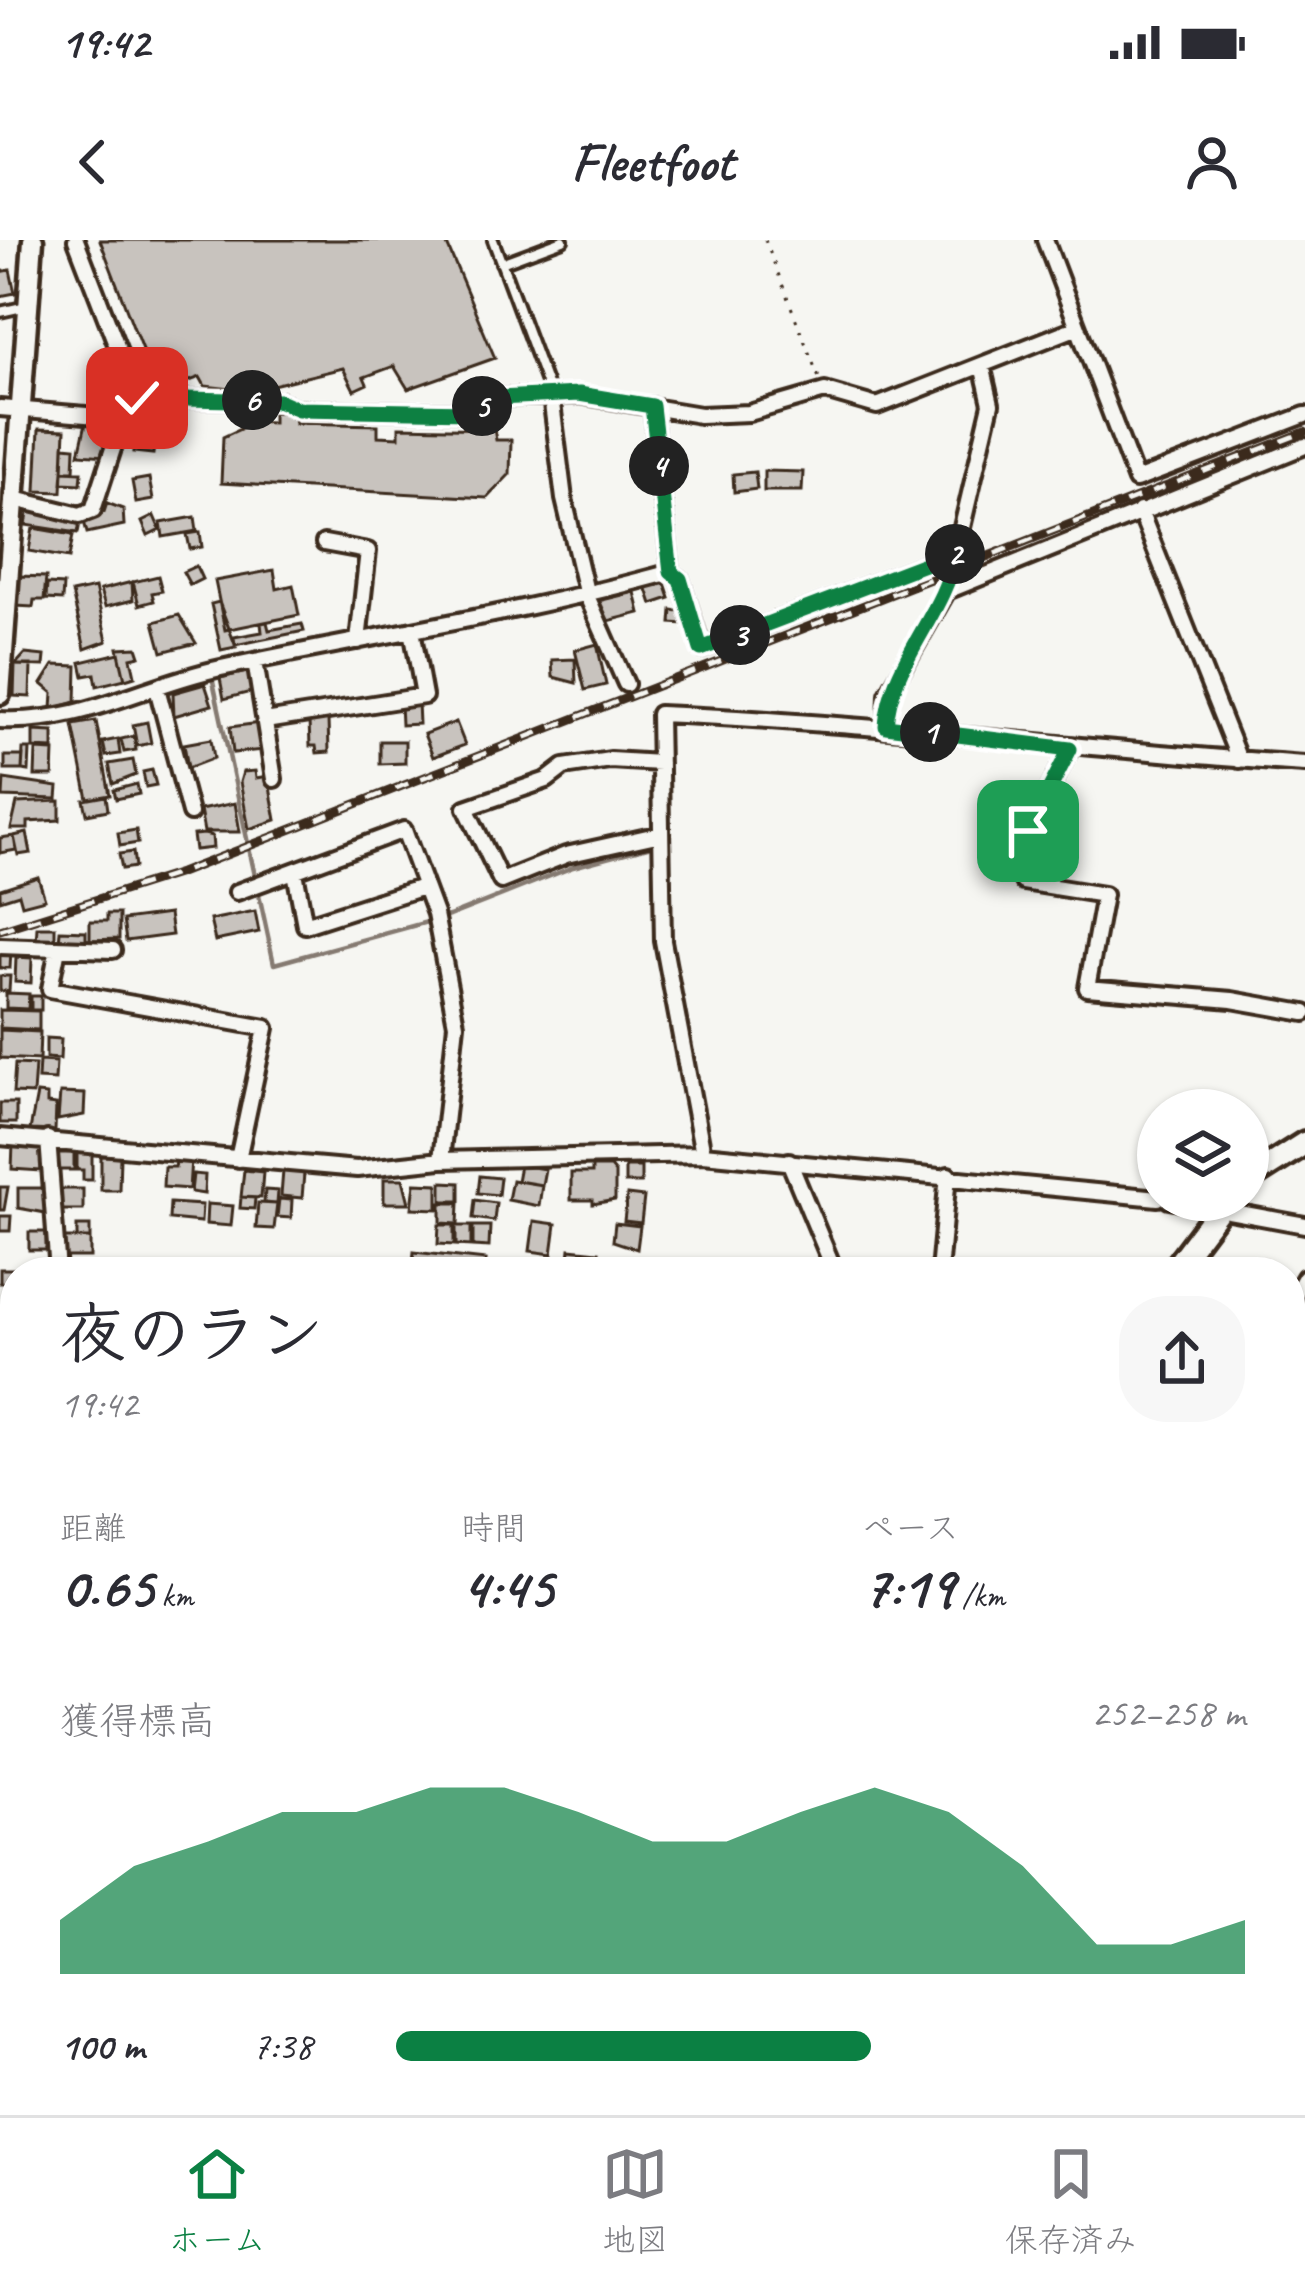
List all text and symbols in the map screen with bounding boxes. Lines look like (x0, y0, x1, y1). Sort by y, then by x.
text: 19:42 (60, 14, 149, 71)
text: Fleetfoot (571, 128, 734, 196)
icon: back (60, 129, 126, 195)
icon: person (1179, 129, 1245, 195)
pin (86, 347, 188, 449)
icon: check (104, 365, 170, 431)
pin: 6 (222, 370, 282, 430)
pin: 5 (452, 376, 512, 436)
text: 6 (244, 379, 260, 421)
text: 5 (475, 385, 489, 427)
pin: 4 (629, 436, 689, 496)
text: 4 (652, 445, 666, 487)
pin: 2 (925, 524, 985, 584)
text: 2 (948, 533, 962, 575)
pin: 3 (710, 605, 770, 665)
text: 3 (733, 614, 747, 656)
pin: 1 (900, 702, 960, 762)
text: 1 (923, 711, 937, 753)
pin (977, 780, 1079, 882)
icon: arrive (995, 798, 1061, 864)
map controls (1137, 1089, 1269, 1221)
button: layers (1137, 1089, 1269, 1221)
text: 夜のラン (60, 1293, 324, 1376)
button: share (1119, 1296, 1245, 1422)
text: 19:42 (60, 1380, 138, 1429)
text: 距離 (60, 1507, 126, 1549)
text: 時間 (461, 1507, 527, 1549)
text: ペース (862, 1507, 959, 1549)
text: 0.65 (60, 1549, 153, 1625)
text: 4:45 (461, 1549, 553, 1625)
text: 7:19 (862, 1549, 954, 1625)
text: km (153, 1575, 193, 1617)
text: /km (954, 1575, 1005, 1617)
text: 252–258 m (1091, 1689, 1245, 1738)
text: 獲得標高 (60, 1697, 216, 1746)
text: 100 m (60, 2022, 144, 2071)
text: 7:38 (252, 2022, 312, 2071)
tab: ホーム (168, 2141, 266, 2261)
tab: 地図 (602, 2141, 668, 2261)
tab: 保存済み (1005, 2141, 1137, 2261)

